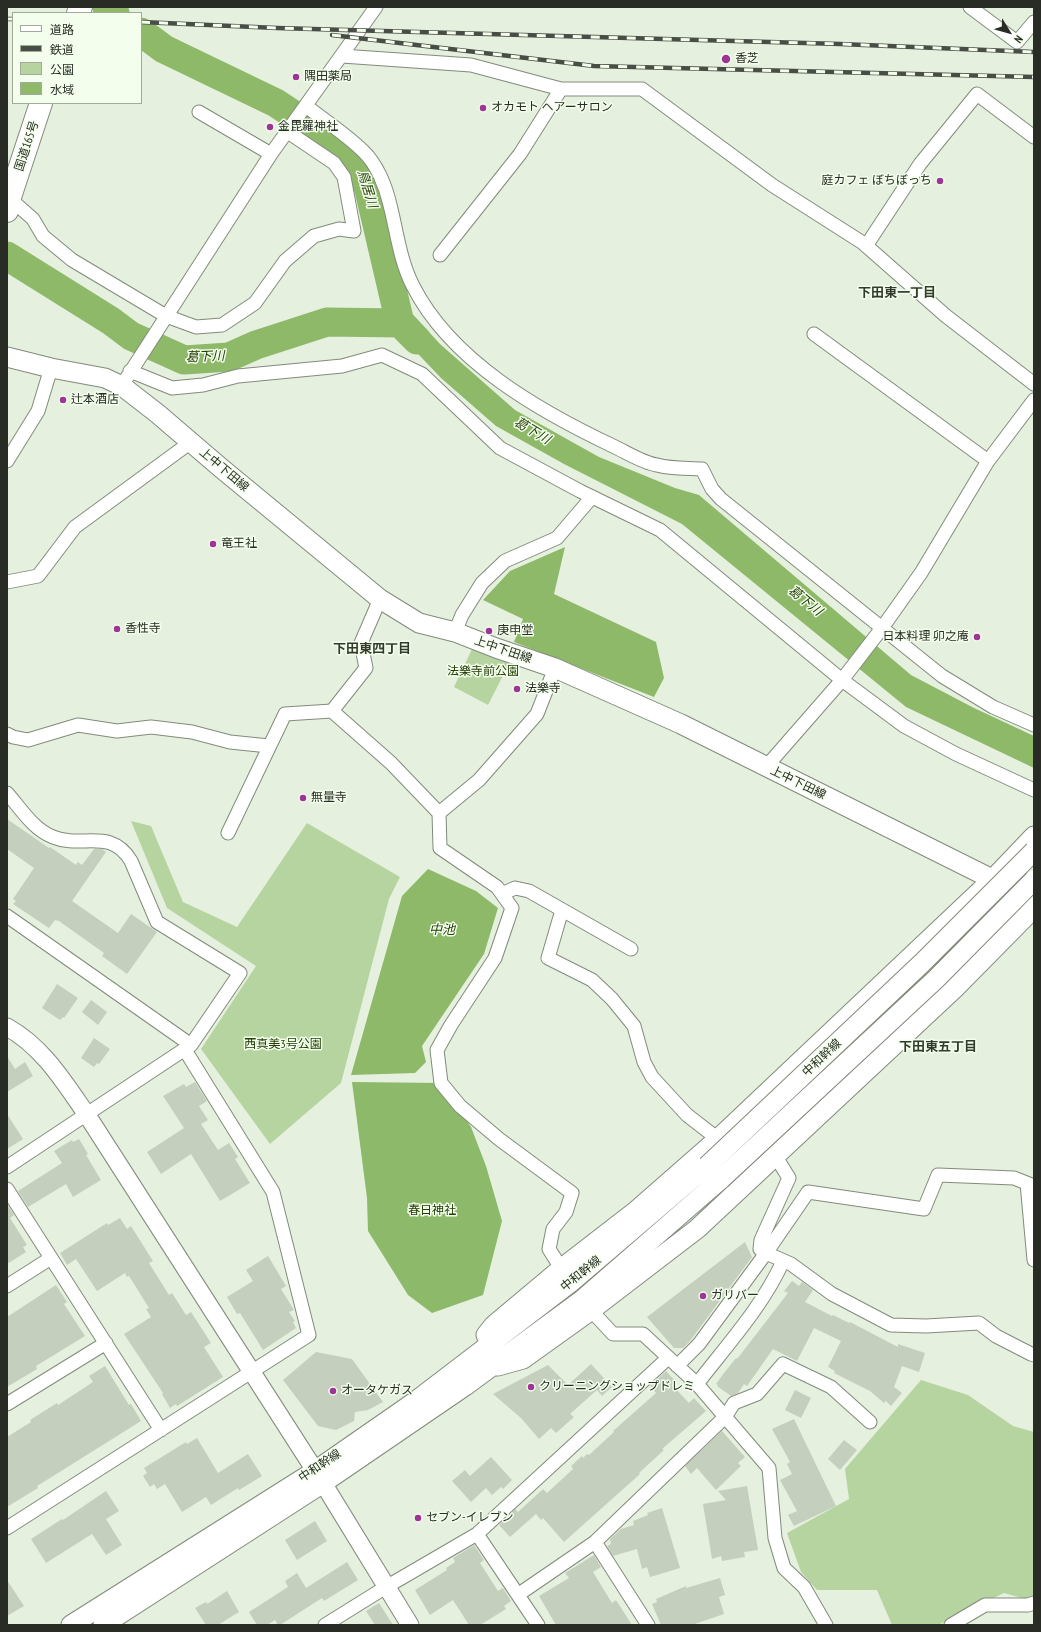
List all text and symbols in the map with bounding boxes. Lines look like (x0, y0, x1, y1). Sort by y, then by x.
legend (12, 12, 142, 104)
north arrow (989, 12, 1029, 52)
text: 道路 (50, 22, 74, 37)
text: N (1011, 33, 1026, 46)
text: 鉄道 (50, 42, 74, 57)
place label: 香芝 (735, 52, 759, 66)
marker: 香芝 (720, 53, 732, 65)
text: 公園 (50, 62, 74, 77)
place label: 隅田薬局 (304, 70, 352, 84)
marker: 隅田薬局 (291, 72, 301, 82)
text: 水域 (50, 82, 74, 97)
place label: オカモト ヘアーサロン (491, 101, 613, 115)
marker: オカモト ヘアーサロン (478, 103, 488, 113)
street label: 国道165号 (12, 119, 42, 173)
place label: 金毘羅神社 (278, 120, 338, 134)
marker: 金毘羅神社 (265, 122, 275, 132)
water label: 鳥居川 (354, 168, 380, 210)
place label: 庭カフェ ぼちぼっち (821, 174, 932, 188)
marker: 庭カフェ ぼちぼっち (935, 176, 945, 186)
district label: 下田東一丁目 (858, 285, 936, 301)
water label: 葛下川 (185, 349, 225, 365)
place label: 辻本酒店 (71, 393, 119, 407)
marker: 辻本酒店 (58, 395, 68, 405)
water label: 葛下川 (511, 414, 553, 448)
street label: 上中下田線 (196, 445, 252, 495)
place label: 竜王社 (221, 537, 257, 551)
marker: 竜王社 (208, 539, 218, 549)
water label: 葛下川 (785, 583, 825, 619)
place label: 香性寺 (125, 622, 161, 636)
marker: 香性寺 (112, 624, 122, 634)
place label: 庚申堂 (497, 624, 533, 638)
marker: 庚申堂 (484, 626, 494, 636)
place label: 日本料理 卯之庵 (882, 630, 969, 644)
marker: 日本料理 卯之庵 (972, 632, 982, 642)
street label: 上中下田線 (472, 633, 534, 667)
district label: 下田東四丁目 (333, 641, 411, 657)
park label: 法樂寺前公園 (447, 665, 519, 679)
place label: 法樂寺 (525, 682, 561, 696)
marker: 法樂寺 (512, 684, 522, 694)
street label: 上中下田線 (768, 763, 828, 803)
place label: 無量寺 (311, 791, 347, 805)
marker: 無量寺 (298, 793, 308, 803)
water label: 中池 (429, 922, 455, 938)
street label: 中和幹線 (800, 1036, 844, 1080)
park label: 西真美3号公園 (244, 1038, 322, 1052)
district label: 下田東五丁目 (899, 1039, 977, 1055)
park label: 春日神社 (408, 1204, 456, 1218)
street label: 中和幹線 (558, 1253, 604, 1295)
place label: ガリバー (711, 1289, 759, 1303)
marker: ガリバー (698, 1291, 708, 1301)
place label: クリーニングショップドレミ (539, 1380, 695, 1394)
marker: クリーニングショップドレミ (526, 1382, 536, 1392)
place label: オータケガス (341, 1384, 413, 1398)
marker: オータケガス (328, 1386, 338, 1396)
street label: 中和幹線 (296, 1447, 344, 1485)
place label: セブン-イレブン (426, 1511, 513, 1525)
marker: セブン-イレブン (413, 1513, 423, 1523)

